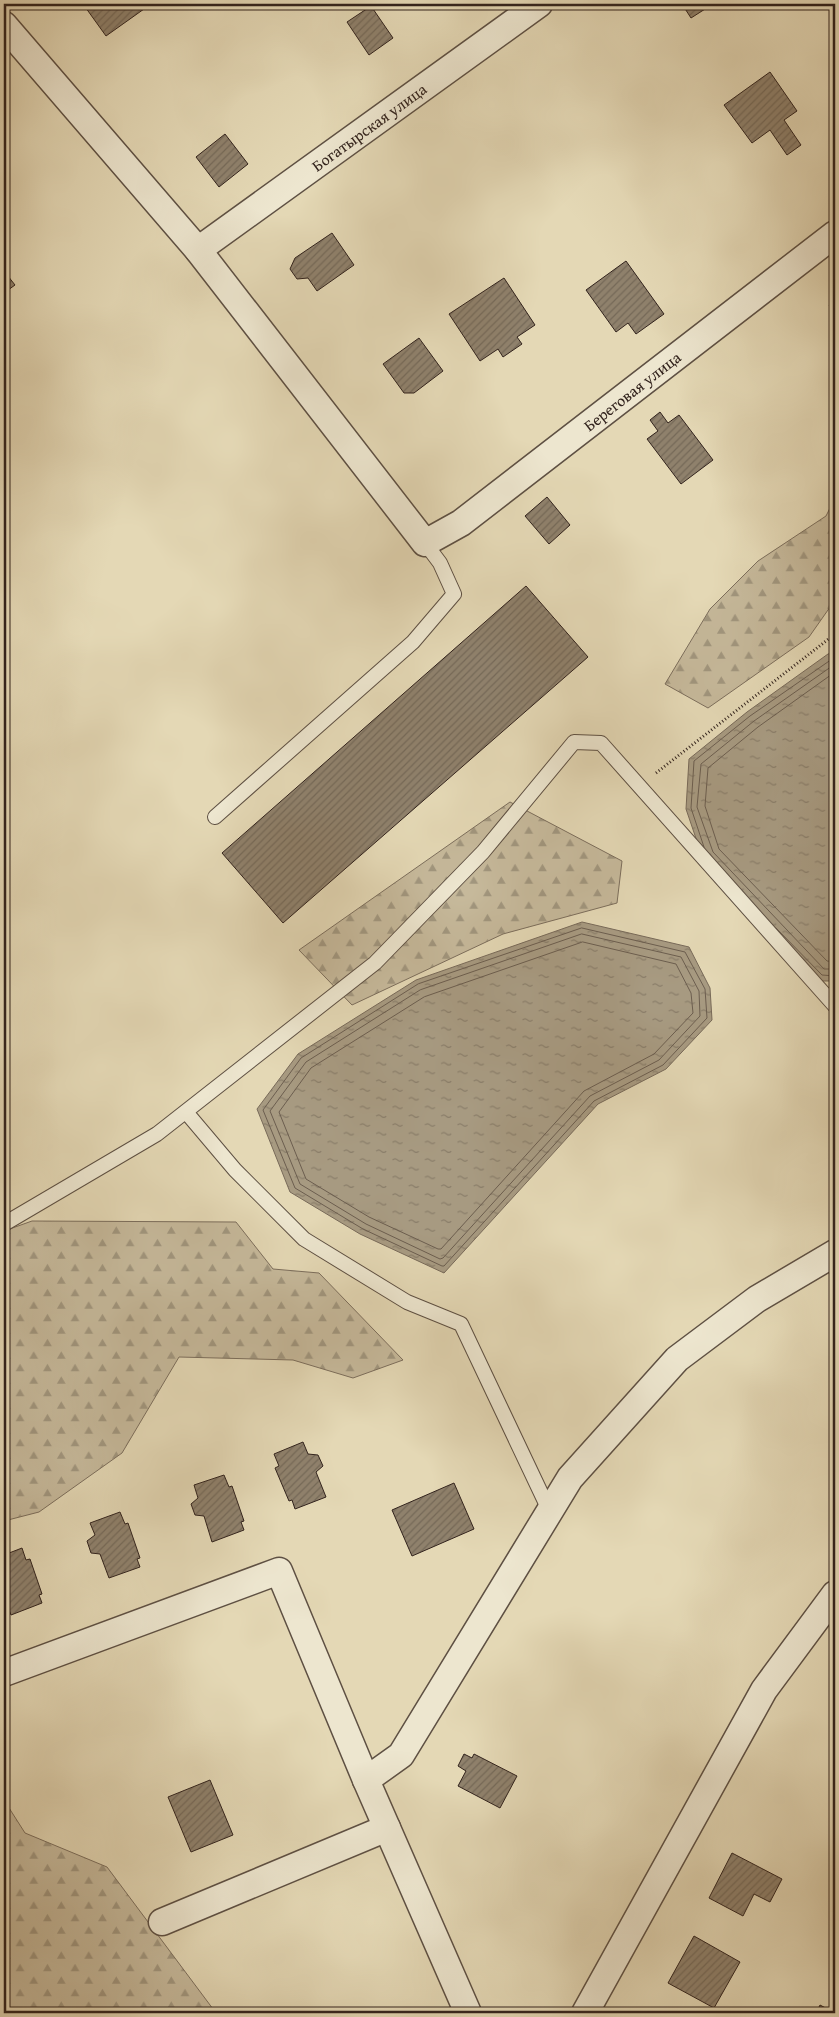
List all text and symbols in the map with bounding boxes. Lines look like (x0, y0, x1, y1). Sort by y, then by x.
street label: Богатырская улица (306, 77, 432, 177)
street label: Береговая улица (578, 345, 686, 437)

